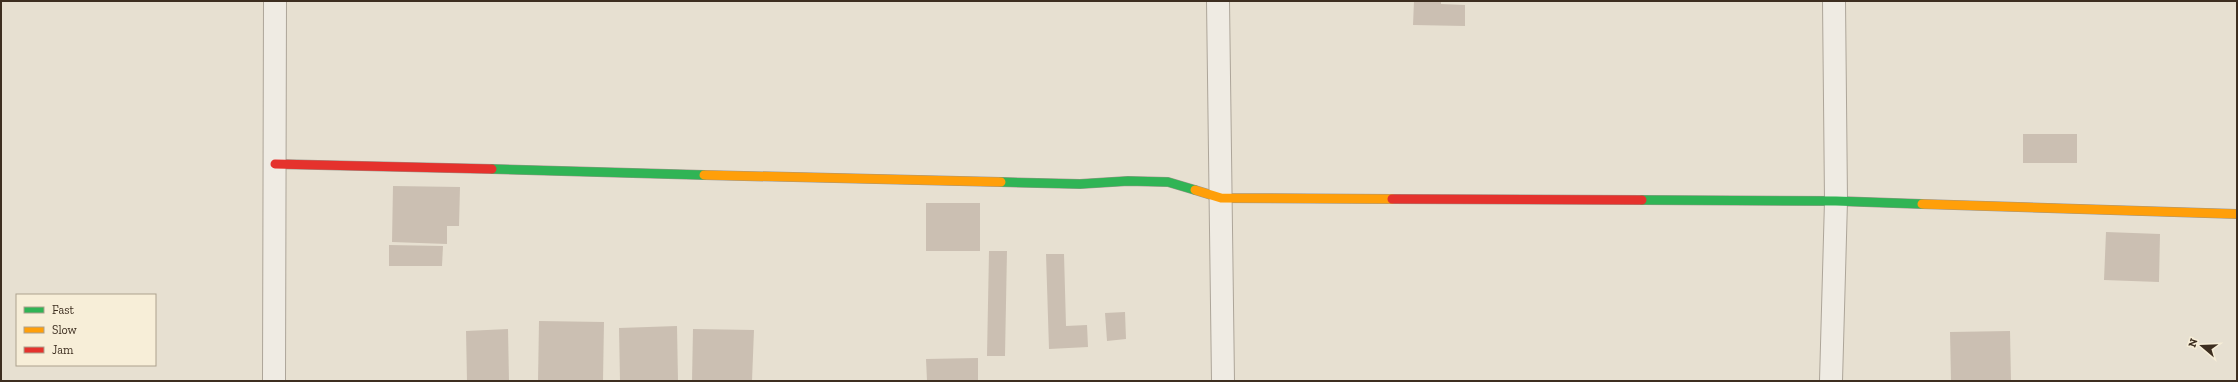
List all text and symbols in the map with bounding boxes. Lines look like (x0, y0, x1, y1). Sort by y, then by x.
legend (16, 294, 156, 366)
text: Fast (52, 303, 75, 317)
text: Slow (52, 323, 78, 337)
north arrow (2182, 326, 2222, 366)
text: N (2186, 336, 2201, 349)
text: Jam (52, 343, 74, 357)

